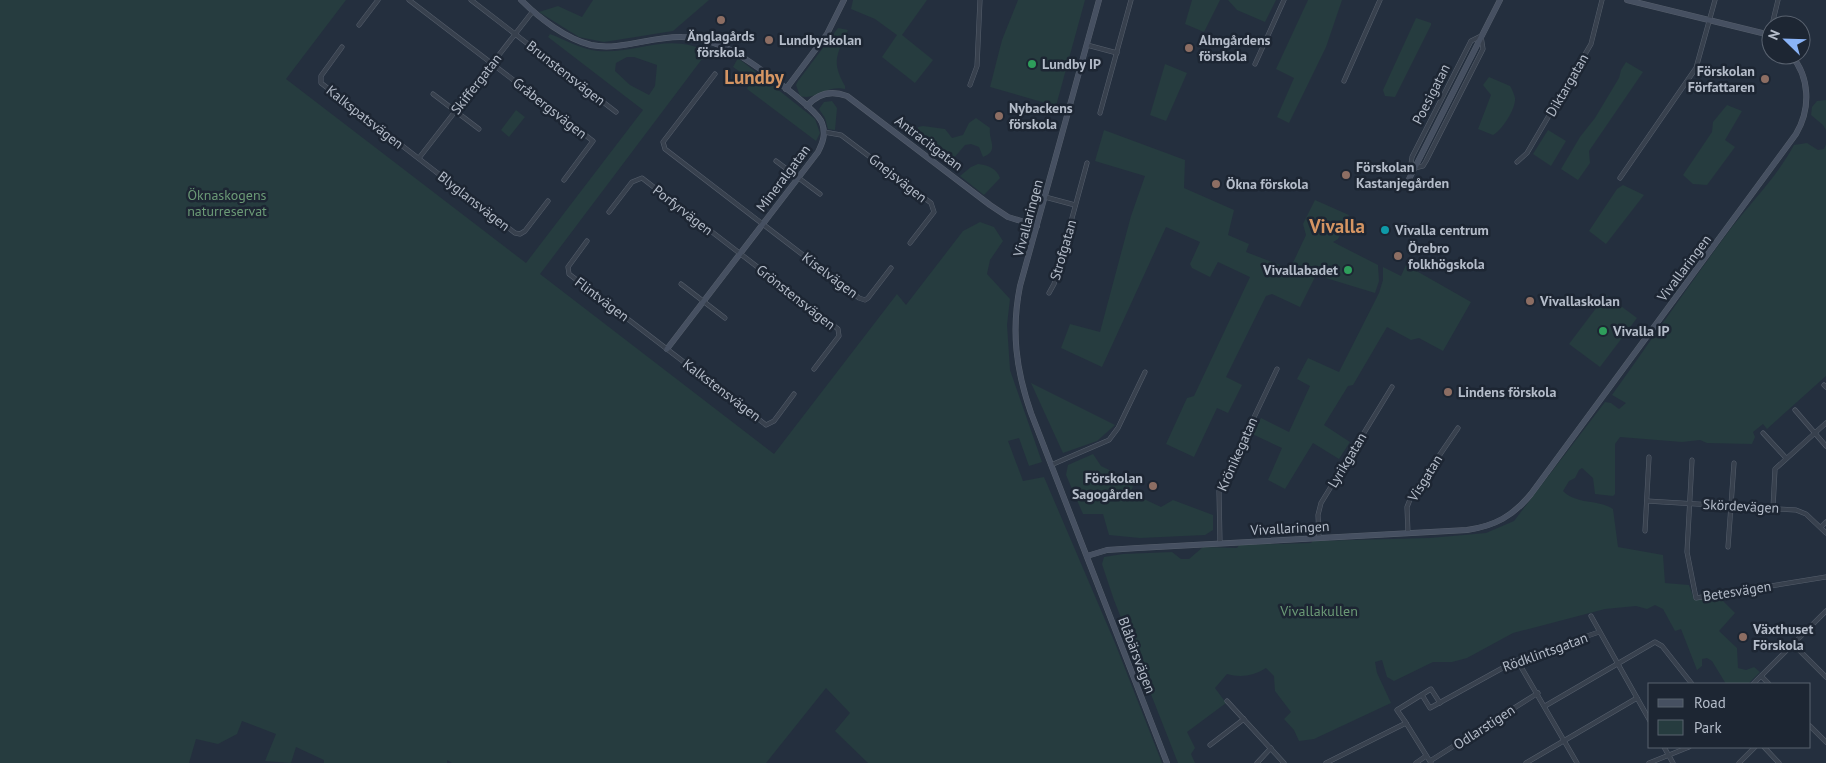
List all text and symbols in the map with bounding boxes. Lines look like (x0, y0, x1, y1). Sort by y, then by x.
marker: Änglagårds förskola (715, 14, 727, 26)
north arrow (1761, 15, 1811, 65)
place label: Änglagårds förskola (687, 27, 755, 61)
text: N (1764, 27, 1784, 43)
place label: Lundbyskolan (779, 31, 862, 49)
place label: Almgårdens förskola (1199, 31, 1271, 65)
marker: Lundbyskolan (763, 34, 775, 46)
street label: Brunstensvägen (523, 37, 609, 109)
marker: Almgårdens förskola (1183, 42, 1195, 54)
street label: Skiffergatan (447, 50, 505, 118)
street label: Diktargatan (1542, 50, 1592, 120)
place label: Lundby IP (1042, 55, 1101, 73)
marker: Lundby IP (1026, 58, 1038, 70)
street label: Poesigatan (1408, 61, 1454, 127)
place label: Förskolan Författaren (1688, 62, 1755, 96)
district label: Lundby (724, 65, 785, 89)
street label: Gråbergsvägen (509, 73, 591, 143)
marker: Förskolan Författaren (1759, 73, 1771, 85)
street label: Kalkspatsvägen (323, 81, 407, 153)
place label: Nybackens förskola (1009, 99, 1073, 133)
marker: Nybackens förskola (993, 110, 1005, 122)
street label: Antracitgatan (891, 112, 967, 174)
street label: Mineralgatan (752, 141, 814, 215)
street label: Gnejsvägen (865, 150, 931, 206)
place label: Förskolan Kastanjegården (1356, 158, 1449, 192)
street label: Blyglansvägen (434, 167, 514, 235)
marker: Förskolan Kastanjegården (1340, 169, 1352, 181)
place label: Ökna förskola (1226, 175, 1308, 193)
street label: Vivallaringen (1009, 178, 1047, 259)
marker: Ökna förskola (1210, 178, 1222, 190)
street label: Porfyrvägen (649, 181, 717, 239)
park label: Öknaskogens naturreservat (187, 186, 267, 220)
district label: Vivalla (1308, 214, 1365, 238)
street label: Strofgatan (1046, 218, 1080, 282)
place label: Vivalla centrum (1394, 221, 1489, 239)
marker: Vivalla centrum (1379, 224, 1391, 236)
street label: Vivallaringen (1652, 231, 1715, 306)
place label: Örebro folkhögskola (1408, 239, 1485, 273)
street label: Kiselvägen (798, 248, 862, 302)
marker: Örebro folkhögskola (1392, 250, 1404, 262)
street label: Grönstensvägen (753, 260, 839, 334)
place label: Vivallabadet (1262, 261, 1338, 279)
marker: Vivallabadet (1342, 264, 1354, 276)
street label: Flintvägen (571, 273, 633, 325)
place label: Vivallaskolan (1539, 292, 1620, 310)
marker: Vivallaskolan (1524, 295, 1536, 307)
place label: Vivalla IP (1612, 322, 1670, 340)
marker: Vivalla IP (1597, 325, 1609, 337)
street label: Kalkstensvägen (679, 355, 765, 425)
place label: Lindens förskola (1458, 383, 1556, 401)
marker: Lindens förskola (1442, 386, 1454, 398)
street label: Krönikegatan (1213, 414, 1261, 494)
street label: Lyrikgatan (1324, 429, 1370, 491)
street label: Visgatan (1403, 451, 1446, 505)
place label: Förskolan Sagogården (1072, 469, 1143, 503)
marker: Förskolan Sagogården (1147, 480, 1159, 492)
street label: Skördevägen (1702, 495, 1780, 517)
street label: Vivallaringen (1249, 517, 1330, 539)
street label: Betesvägen (1702, 577, 1772, 605)
park label: Vivallakullen (1279, 602, 1358, 620)
street label: Blåbärsvägen (1114, 614, 1160, 696)
place label: Växthuset Förskola (1752, 620, 1813, 654)
street label: Rödklintsgatan (1500, 628, 1590, 676)
marker: Växthuset Förskola (1737, 631, 1749, 643)
legend (1648, 683, 1811, 748)
text: Road (1694, 693, 1726, 712)
street label: Odlarstigen (1450, 701, 1518, 753)
text: Park (1694, 718, 1722, 737)

